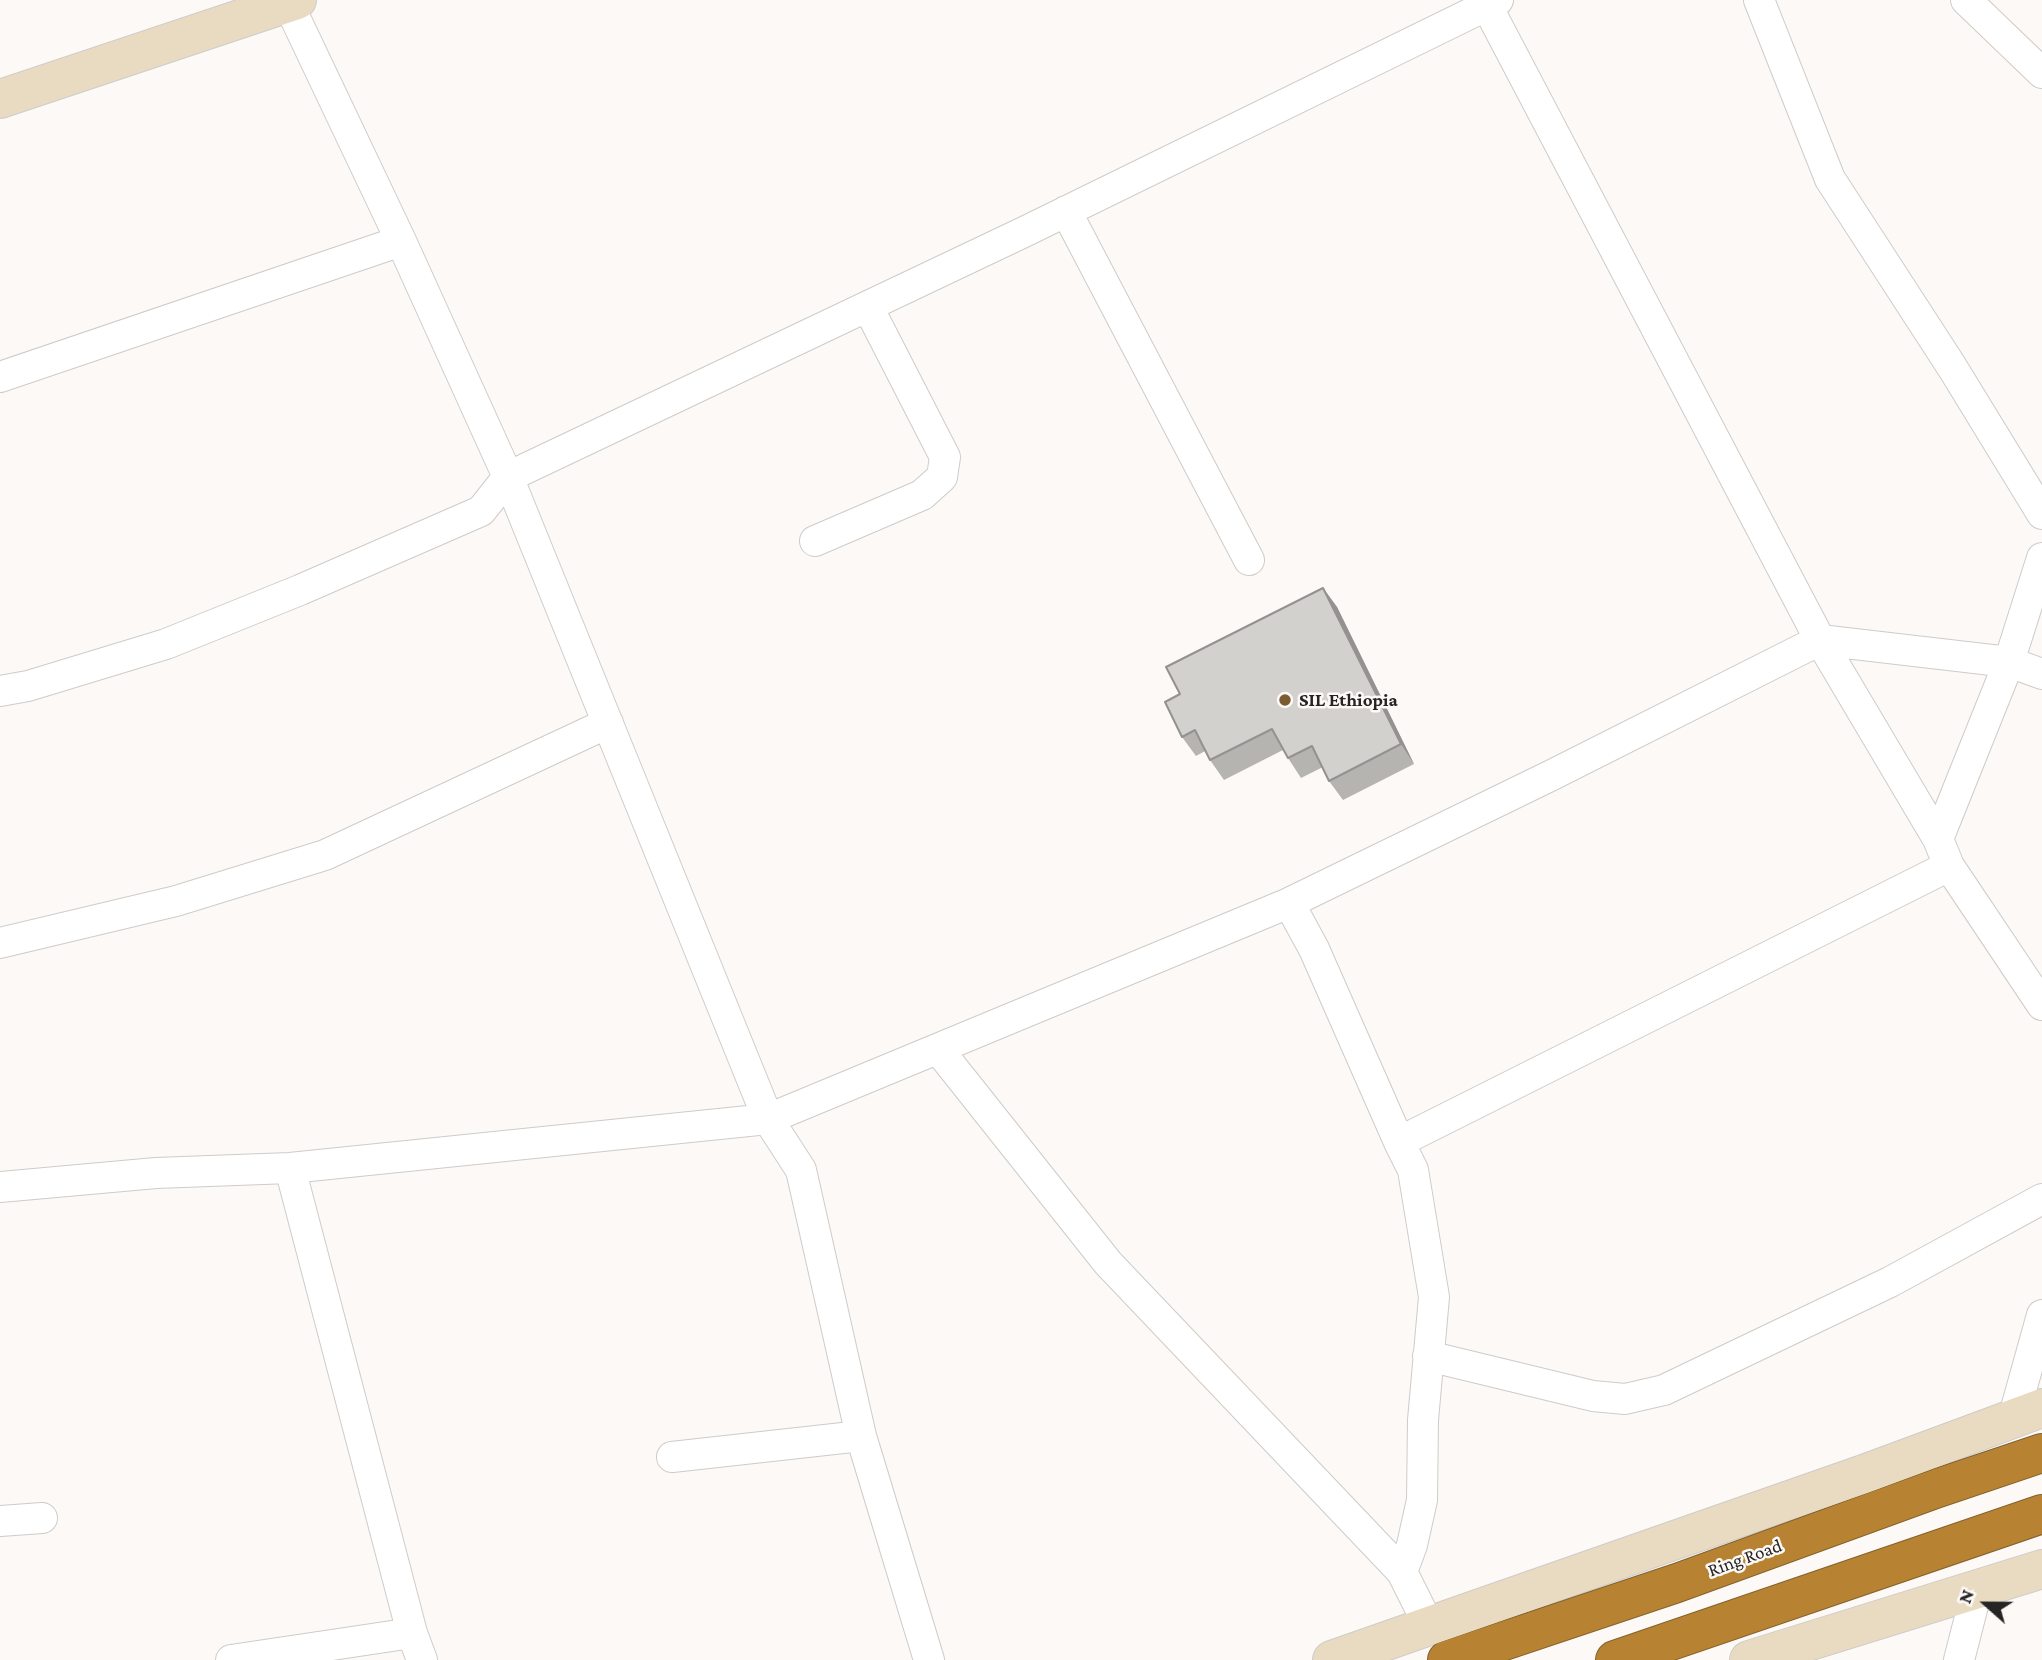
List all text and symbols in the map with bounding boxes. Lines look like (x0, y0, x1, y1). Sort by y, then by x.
place label: SIL Ethiopia (1299, 689, 1398, 711)
marker: SIL Ethiopia (1277, 692, 1293, 708)
street label: Ring Road (1705, 1534, 1785, 1582)
north arrow (1951, 1569, 2021, 1639)
text: N (1954, 1586, 1978, 1606)

